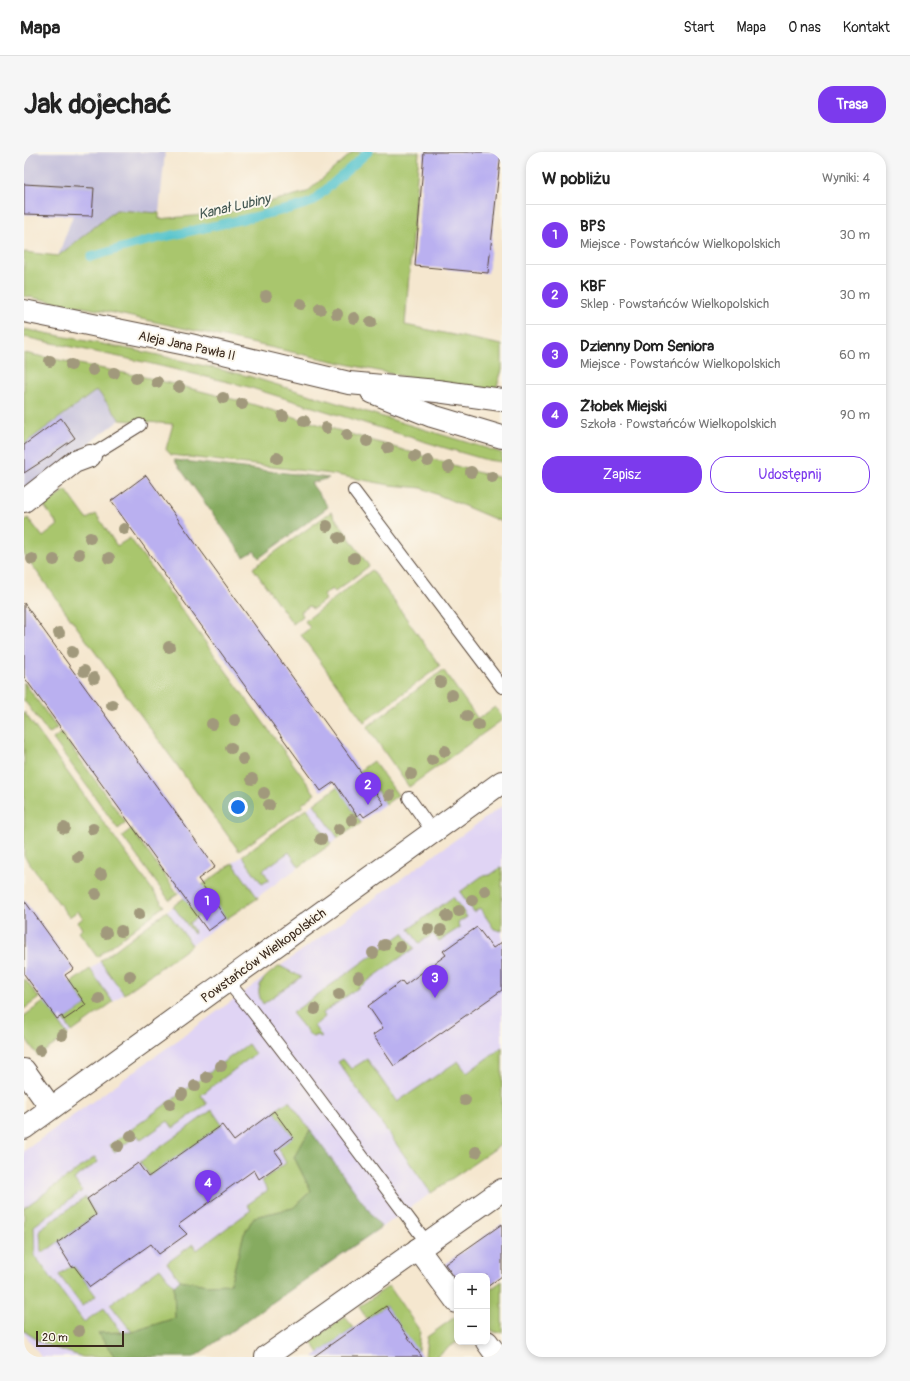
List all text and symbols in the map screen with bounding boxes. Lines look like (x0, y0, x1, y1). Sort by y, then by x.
text: Mapa (20, 16, 60, 40)
text: Start (683, 19, 714, 36)
text: Mapa (736, 19, 766, 36)
text: O nas (788, 19, 821, 36)
text: Kontakt (843, 19, 890, 36)
button: Trasa (818, 86, 886, 123)
text: Jak dojechać (24, 87, 172, 122)
text: W pobliżu (542, 168, 610, 189)
text: Wyniki: 4 (822, 170, 870, 186)
water label: Kanał Lubiny (197, 190, 274, 223)
text: BPS (580, 217, 606, 236)
text: 1 (552, 227, 558, 243)
text: 30 m (840, 227, 870, 243)
text: Miejsce · Powstańców Wielkopolskich (580, 236, 780, 252)
text: KBF (580, 277, 607, 296)
text: 2 (551, 287, 559, 303)
text: 30 m (840, 287, 870, 303)
text: Sklep · Powstańców Wielkopolskich (580, 296, 769, 312)
street label: Aleja Jana Pawła II (137, 328, 237, 364)
text: Dzienny Dom Seniora (580, 337, 714, 356)
text: 3 (551, 347, 559, 363)
text: 60 m (839, 347, 870, 363)
text: Miejsce · Powstańców Wielkopolskich (580, 356, 780, 372)
text: Żłobek Miejski (580, 397, 667, 416)
text: 4 (551, 407, 559, 423)
text: 90 m (840, 407, 870, 423)
text: Szkoła · Powstańców Wielkopolskich (580, 416, 776, 432)
button: Zapisz (542, 456, 702, 493)
button: Udostępnij (710, 456, 870, 493)
pin: 2 (355, 772, 381, 805)
your location (228, 797, 248, 817)
pin: 1 (194, 888, 220, 921)
street label: Powstańców Wielkopolskich (198, 905, 329, 1007)
pin: 3 (422, 965, 448, 998)
pin: 4 (195, 1170, 221, 1203)
map controls (454, 1273, 490, 1345)
button: + (454, 1273, 490, 1309)
button: − (454, 1309, 490, 1345)
scale bar (36, 1329, 124, 1348)
text: 20 m (42, 1331, 68, 1344)

